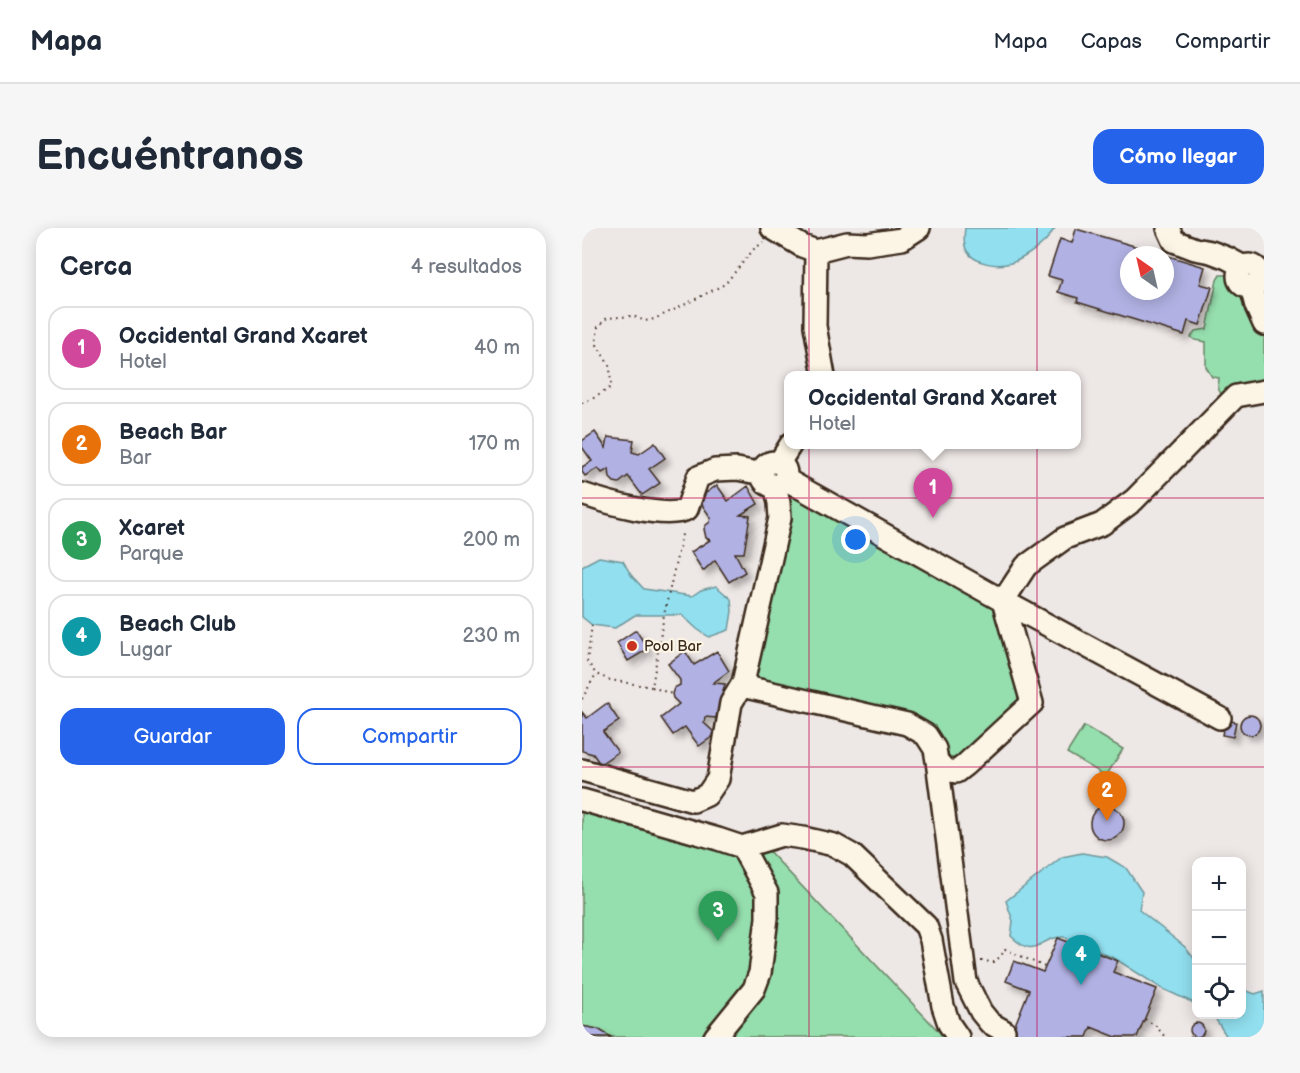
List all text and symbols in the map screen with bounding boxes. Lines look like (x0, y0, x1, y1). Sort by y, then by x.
text: Mapa (30, 25, 102, 58)
text: Mapa (994, 29, 1048, 54)
text: Capas (1081, 29, 1142, 54)
text: Compartir (1175, 29, 1270, 54)
button: Cómo llegar (1093, 129, 1264, 184)
text: Encuéntranos (36, 131, 304, 182)
north arrow (1120, 246, 1174, 300)
text: Cerca (60, 252, 132, 283)
text: 4 resultados (411, 255, 522, 279)
text: Occidental Grand Xcaret (119, 323, 368, 350)
text: 1 (77, 336, 86, 360)
text: 40 m (474, 336, 520, 360)
text: Hotel (119, 350, 167, 374)
popup (784, 371, 1081, 449)
text: Occidental Grand Xcaret (808, 385, 1057, 412)
text: Hotel (808, 412, 856, 436)
text: Beach Bar (119, 419, 227, 446)
text: 2 (76, 432, 87, 456)
text: 170 m (469, 432, 520, 456)
text: Bar (119, 446, 151, 470)
pin: 1 (914, 468, 952, 518)
text: Xcaret (119, 515, 185, 542)
your location (841, 525, 870, 554)
text: 3 (76, 528, 87, 552)
text: 200 m (463, 528, 520, 552)
text: Parque (119, 542, 184, 566)
text: Beach Club (119, 611, 236, 638)
text: 4 (76, 624, 87, 648)
text: 230 m (463, 624, 520, 648)
place label: Pool Bar (644, 637, 702, 656)
text: Lugar (119, 638, 172, 662)
marker: Pool Bar (625, 639, 639, 653)
button: Guardar (60, 708, 285, 765)
button: Compartir (297, 708, 522, 765)
pin: 2 (1088, 772, 1126, 821)
map controls (1192, 857, 1246, 1019)
button: + (1192, 857, 1246, 911)
pin: 3 (698, 892, 738, 941)
button: − (1192, 911, 1246, 965)
pin: 4 (1062, 936, 1100, 985)
button: locate (1192, 965, 1246, 1019)

